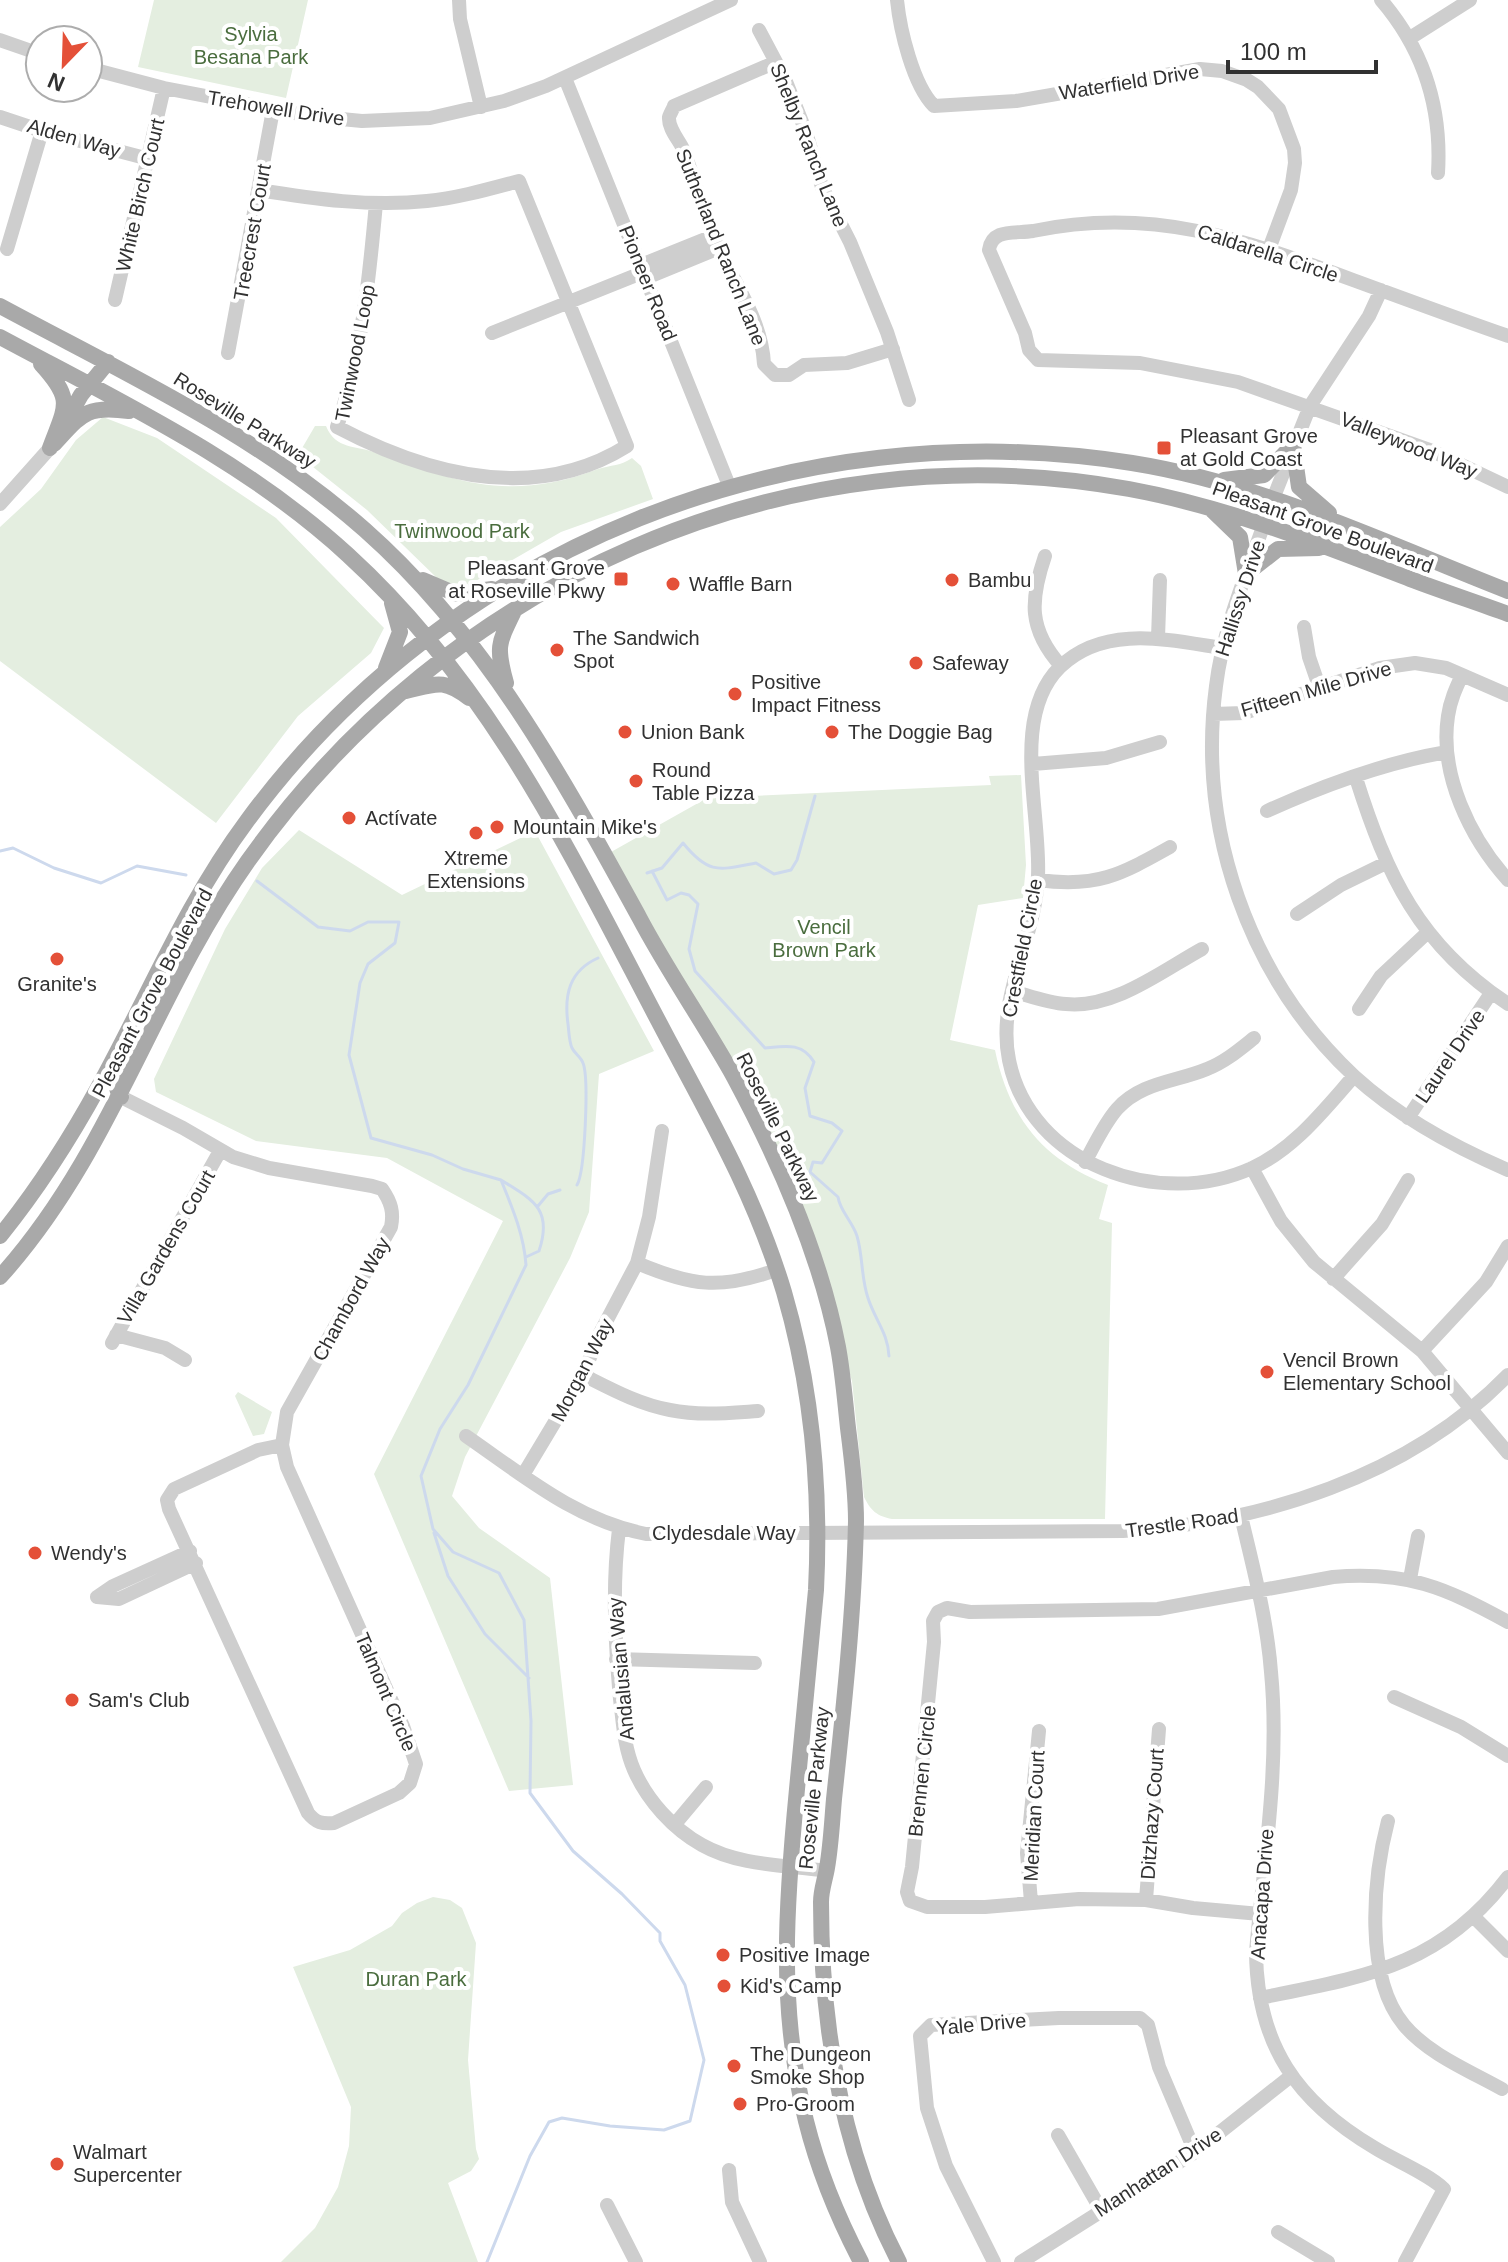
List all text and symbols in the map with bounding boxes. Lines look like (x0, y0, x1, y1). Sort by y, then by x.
park label: Sylvia Besana Park (194, 23, 309, 68)
north arrow (24, 24, 104, 104)
scale bar (1228, 24, 1376, 74)
text: 100 m (1240, 38, 1307, 65)
street label: Shelby Ranch Lane (766, 60, 852, 230)
street label: Waterfield Drive (1057, 60, 1201, 104)
text: N (44, 67, 69, 97)
street label: Trehowell Drive (206, 86, 346, 130)
street label: Alden Way (25, 114, 123, 162)
street label: White Birch Court (112, 116, 168, 274)
street label: Sutherland Ranch Lane (671, 145, 771, 349)
street label: Treecrest Court (229, 162, 275, 302)
street label: Caldarella Circle (1195, 220, 1341, 286)
street label: Pioneer Road (615, 222, 681, 344)
street label: Twinwood Loop (331, 283, 379, 423)
street label: Roseville Parkway (170, 367, 320, 473)
street label: Valleywood Way (1337, 408, 1481, 482)
place label: Pleasant Grove at Gold Coast (1180, 425, 1318, 470)
marker: Pleasant Grove at Gold Coast (1155, 439, 1173, 457)
street label: Pleasant Grove Boulevard (1210, 477, 1436, 577)
park label: Twinwood Park (394, 520, 531, 542)
street label: Hallissy Drive (1211, 537, 1269, 659)
place label: Pleasant Grove at Roseville Pkwy (448, 557, 605, 602)
place label: Bambu (968, 569, 1031, 591)
marker: Pleasant Grove at Roseville Pkwy (612, 570, 630, 588)
marker: Bambu (943, 571, 961, 589)
place label: Waffle Barn (689, 573, 792, 595)
marker: Waffle Barn (664, 575, 682, 593)
place label: The Sandwich Spot (573, 627, 700, 672)
marker: The Sandwich Spot (548, 641, 566, 659)
place label: Safeway (932, 652, 1009, 674)
marker: Safeway (907, 654, 925, 672)
street label: Fifteen Mile Drive (1238, 657, 1394, 721)
place label: Positive Impact Fitness (751, 671, 881, 716)
marker: Positive Impact Fitness (726, 685, 744, 703)
place label: Union Bank (641, 721, 745, 743)
place label: The Doggie Bag (848, 721, 993, 743)
marker: Union Bank (616, 723, 634, 741)
marker: The Doggie Bag (823, 723, 841, 741)
place label: Round Table Pizza (652, 759, 755, 804)
marker: Round Table Pizza (627, 772, 645, 790)
place label: Actívate (365, 807, 437, 829)
marker: Actívate (340, 809, 358, 827)
place label: Mountain Mike's (513, 816, 657, 838)
marker: Mountain Mike's (488, 818, 506, 836)
marker: Xtreme Extensions (467, 824, 485, 842)
place label: Xtreme Extensions (427, 847, 525, 892)
street label: Crestfield Circle (998, 877, 1046, 1019)
street label: Pleasant Grove Boulevard (87, 885, 217, 1101)
park label: Vencil Brown Park (772, 916, 877, 961)
marker: Granite's (48, 950, 66, 968)
place label: Granite's (17, 973, 97, 995)
street label: Laurel Drive (1411, 1005, 1489, 1107)
street label: Roseville Parkway (732, 1049, 824, 1205)
street label: Villa Gardens Court (113, 1166, 219, 1328)
street label: Chambord Way (308, 1233, 394, 1365)
street label: Morgan Way (547, 1315, 617, 1425)
place label: Vencil Brown Elementary School (1283, 1349, 1451, 1394)
marker: Vencil Brown Elementary School (1258, 1363, 1276, 1381)
street label: Trestle Road (1124, 1504, 1240, 1542)
street label: Clydesdale Way (652, 1522, 796, 1544)
place label: Wendy's (51, 1542, 127, 1564)
marker: Wendy's (26, 1544, 44, 1562)
street label: Andalusian Way (604, 1596, 638, 1742)
street label: Talmont Circle (351, 1629, 421, 1755)
place label: Sam's Club (88, 1689, 190, 1711)
marker: Sam's Club (63, 1691, 81, 1709)
street label: Brennen Circle (904, 1704, 940, 1838)
street label: Roseville Parkway (795, 1706, 833, 1870)
street label: Ditzhazy Court (1136, 1747, 1168, 1880)
street label: Meridian Court (1020, 1749, 1048, 1882)
street label: Anacapa Drive (1246, 1828, 1278, 1960)
place label: Positive Image (739, 1944, 870, 1966)
marker: Positive Image (714, 1946, 732, 1964)
park label: Duran Park (365, 1968, 468, 1990)
place label: Kid's Camp (740, 1975, 842, 1997)
marker: Kid's Camp (715, 1977, 733, 1995)
street label: Yale Drive (935, 2009, 1027, 2039)
place label: The Dungeon Smoke Shop (750, 2043, 871, 2088)
marker: The Dungeon Smoke Shop (725, 2057, 743, 2075)
place label: Pro-Groom (756, 2093, 855, 2115)
marker: Pro-Groom (731, 2095, 749, 2113)
street label: Manhattan Drive (1090, 2123, 1226, 2221)
place label: Walmart Supercenter (73, 2141, 182, 2186)
marker: Walmart Supercenter (48, 2155, 66, 2173)

